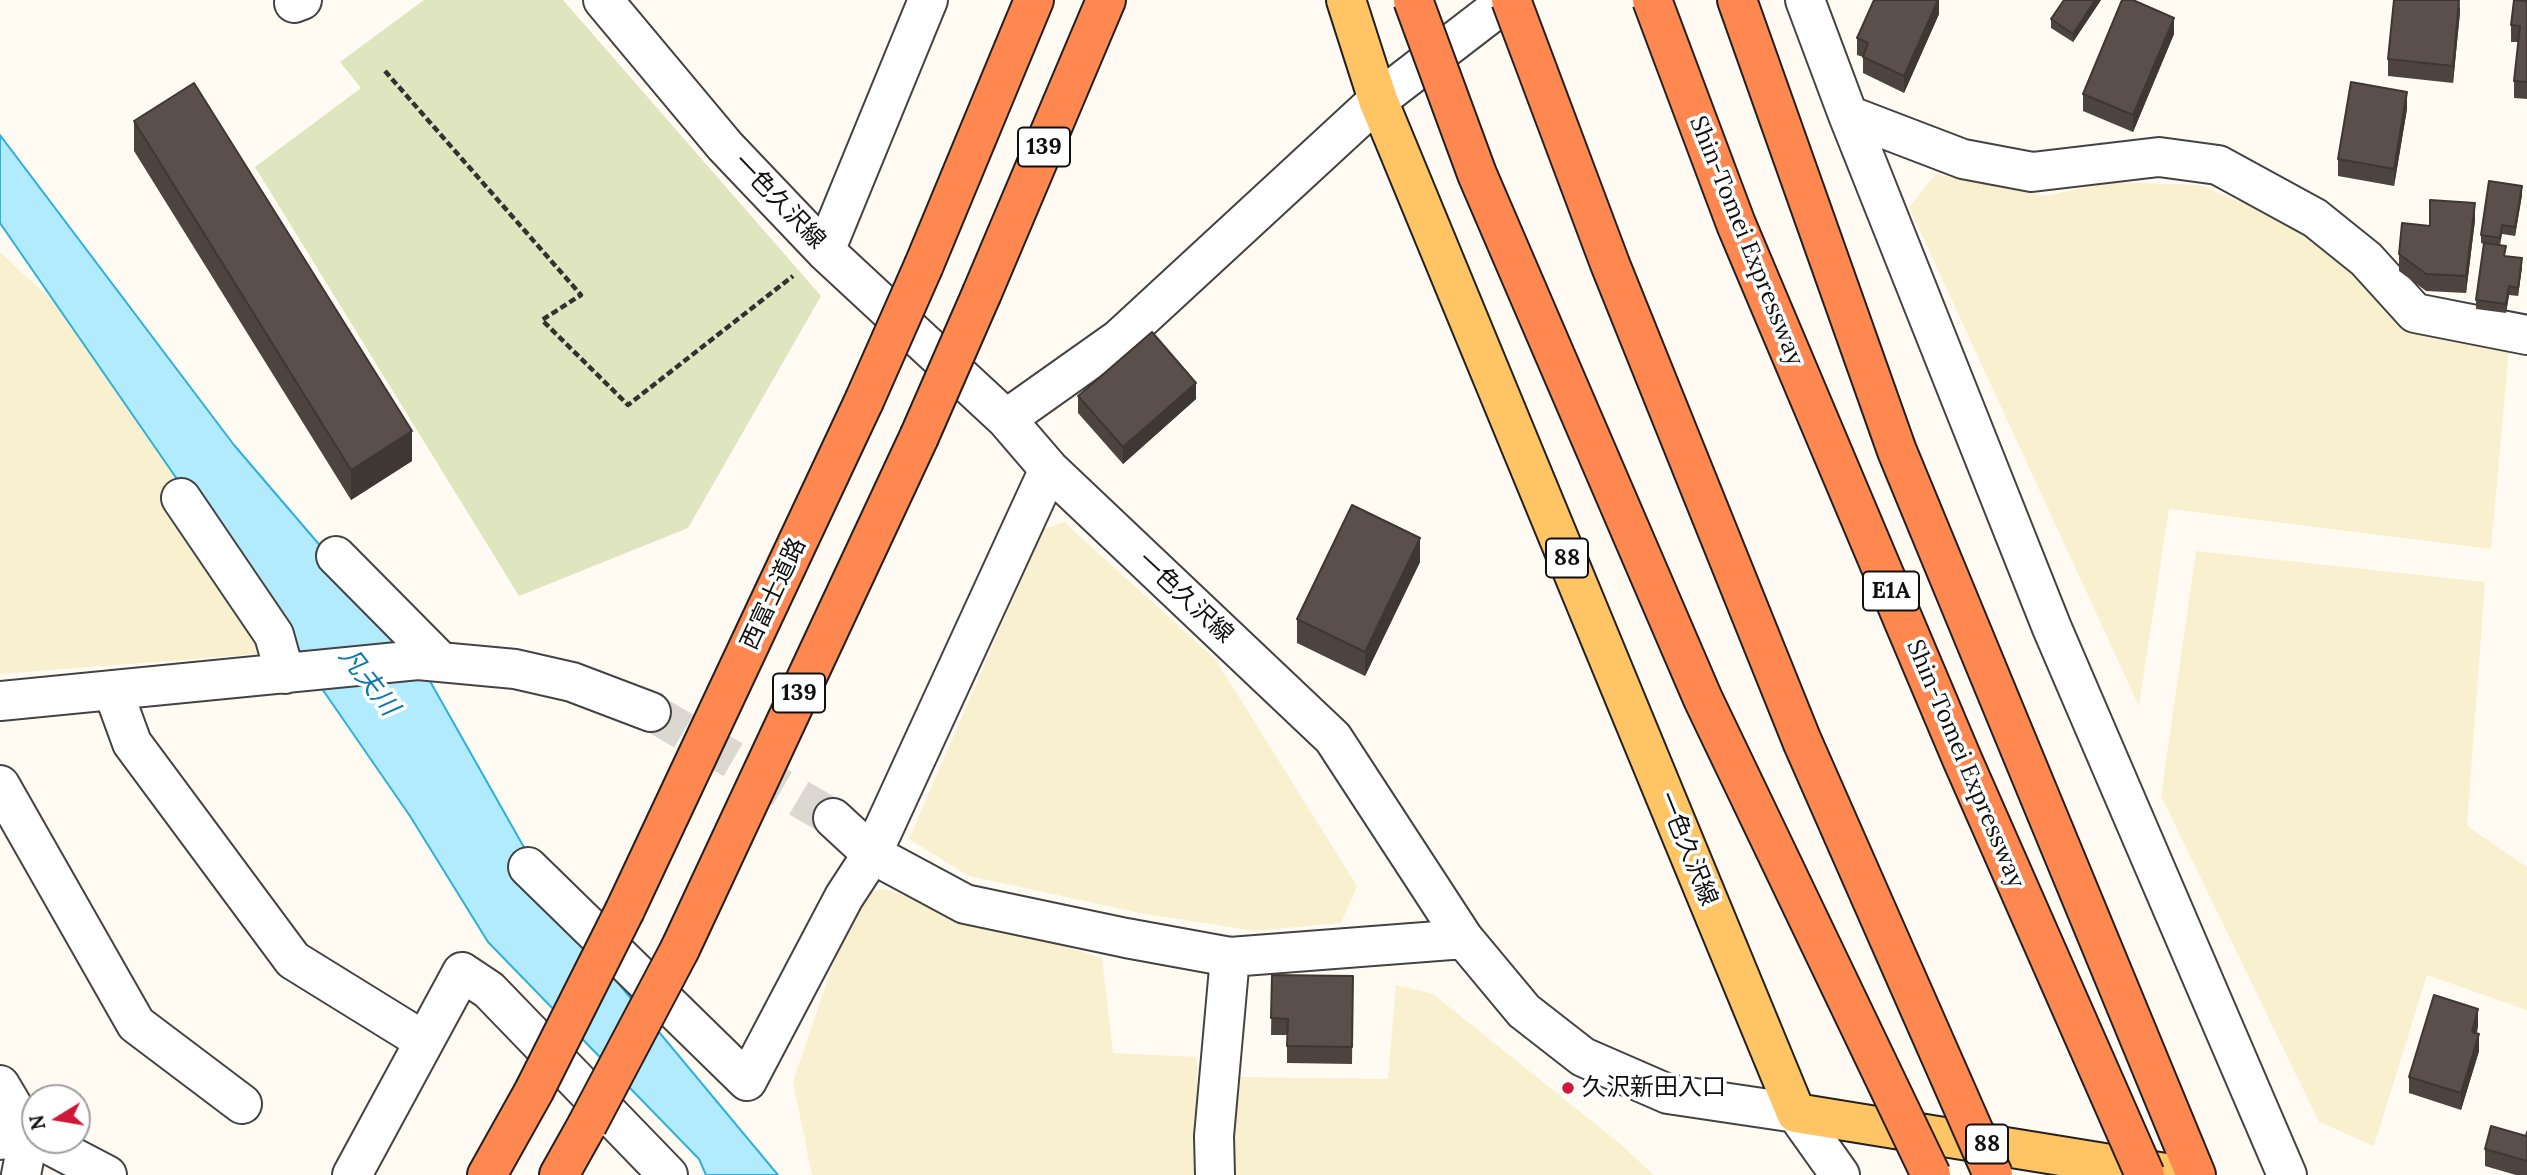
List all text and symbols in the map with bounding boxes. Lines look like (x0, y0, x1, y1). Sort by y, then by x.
street label: Shin-Tomei Expressway (1683, 112, 1809, 370)
road number: 139 (1018, 128, 1070, 166)
street label: 一色久沢線 (727, 149, 831, 255)
street label: 西富士道路 (736, 534, 812, 654)
road number: 88 (1546, 538, 1588, 578)
street label: 一色久沢線 (1131, 547, 1239, 649)
road number: E1A (1863, 572, 1919, 610)
street label: Shin-Tomei Expressway (1900, 636, 2030, 892)
water label: 凡夫川 (332, 642, 404, 722)
road number: 139 (773, 674, 825, 712)
street label: 一色久沢線 (1651, 788, 1723, 910)
place label: 久沢新田入口 (1582, 1074, 1726, 1102)
marker: 久沢新田入口 (1560, 1080, 1576, 1096)
north arrow (21, 1084, 91, 1154)
text: N (24, 1113, 51, 1132)
road number: 88 (1966, 1124, 2008, 1163)

